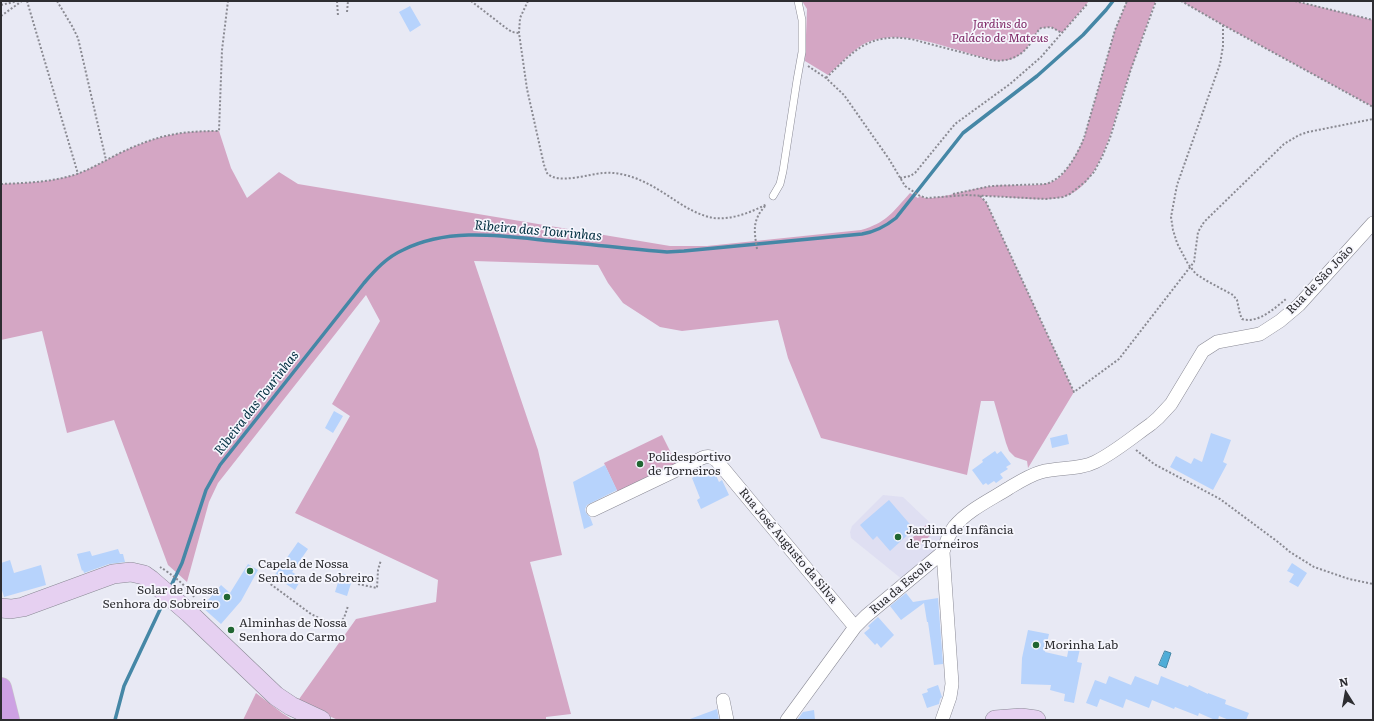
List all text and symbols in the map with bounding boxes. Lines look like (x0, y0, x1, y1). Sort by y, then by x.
park label: Jardins do Palácio de Mateus (951, 17, 1049, 45)
water label: Ribeira das Tourinhas (474, 218, 602, 244)
street label: Rua de São João (1284, 243, 1356, 317)
water label: Ribeira das Tourinhas (211, 348, 303, 458)
place label: Polidesportivo de Torneiros (648, 450, 731, 478)
marker: Polidesportivo de Torneiros (635, 459, 645, 469)
street label: Rua José Augusto da Silva (736, 485, 840, 607)
place label: Jardim de Infância de Torneiros (906, 523, 1013, 551)
marker: Jardim de Infância de Torneiros (893, 532, 903, 542)
place label: Capela de Nossa Senhora de Sobreiro (258, 557, 374, 585)
street label: Rua da Escola (867, 557, 935, 617)
marker: Capela de Nossa Senhora de Sobreiro (245, 566, 255, 576)
place label: Solar de Nossa Senhora do Sobreiro (102, 583, 219, 611)
marker: Solar de Nossa Senhora do Sobreiro (222, 592, 232, 602)
place label: Alminhas de Nossa Senhora do Carmo (239, 616, 347, 644)
marker: Alminhas de Nossa Senhora do Carmo (226, 625, 236, 635)
place label: Morinha Lab (1044, 638, 1118, 652)
marker: Morinha Lab (1031, 640, 1041, 650)
text: N (1338, 672, 1350, 690)
north arrow (1326, 673, 1366, 713)

